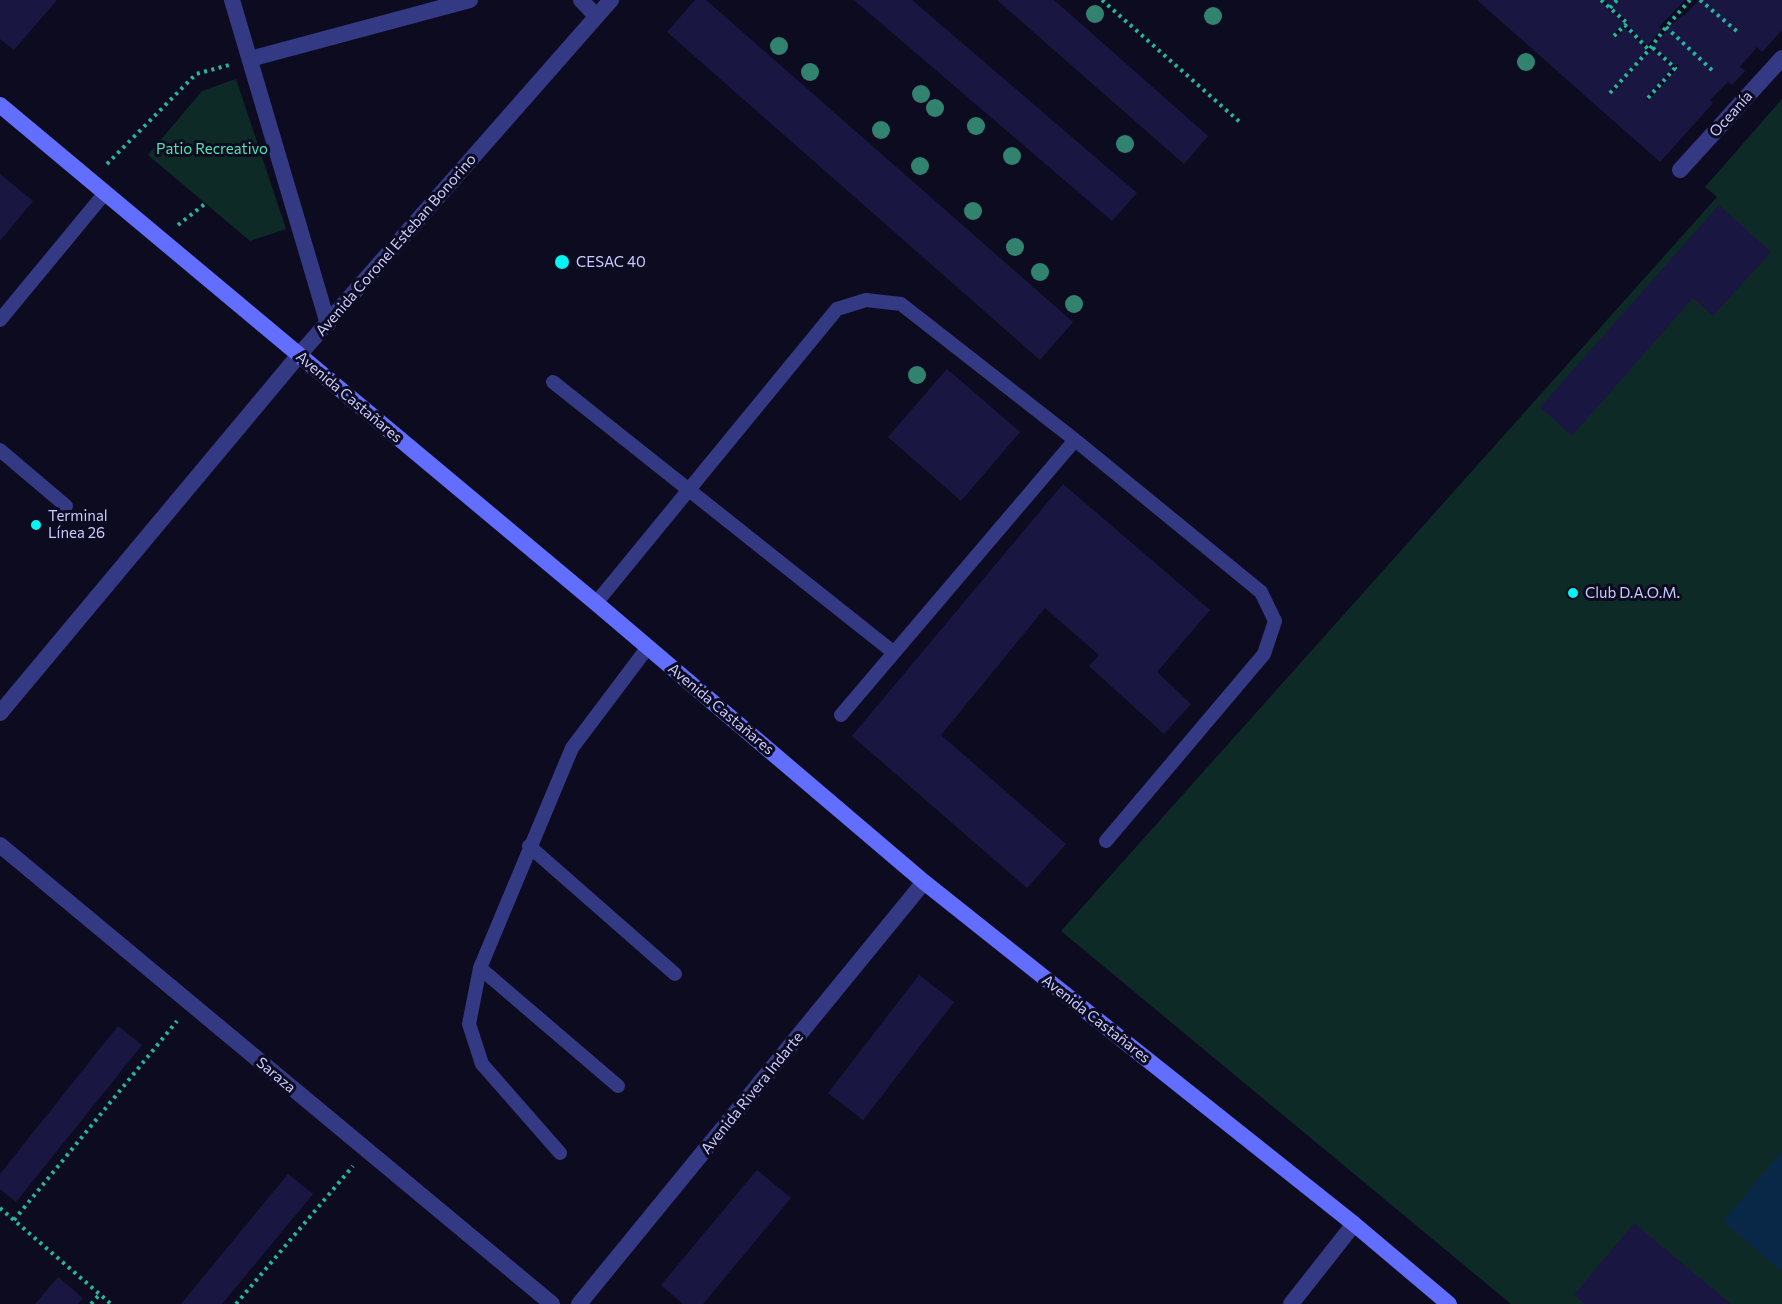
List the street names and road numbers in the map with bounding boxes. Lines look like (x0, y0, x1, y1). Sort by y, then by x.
street label: Oceanía (1706, 87, 1756, 141)
street label: Avenida Coronel Esteban Bonorino (312, 150, 480, 340)
street label: Avenida Castañares (292, 347, 406, 447)
street label: Avenida Castañares (664, 659, 778, 759)
street label: Avenida Castañares (1038, 971, 1154, 1067)
street label: Avenida Rivera Indarte (697, 1028, 807, 1158)
street label: Saraza (253, 1053, 299, 1097)

